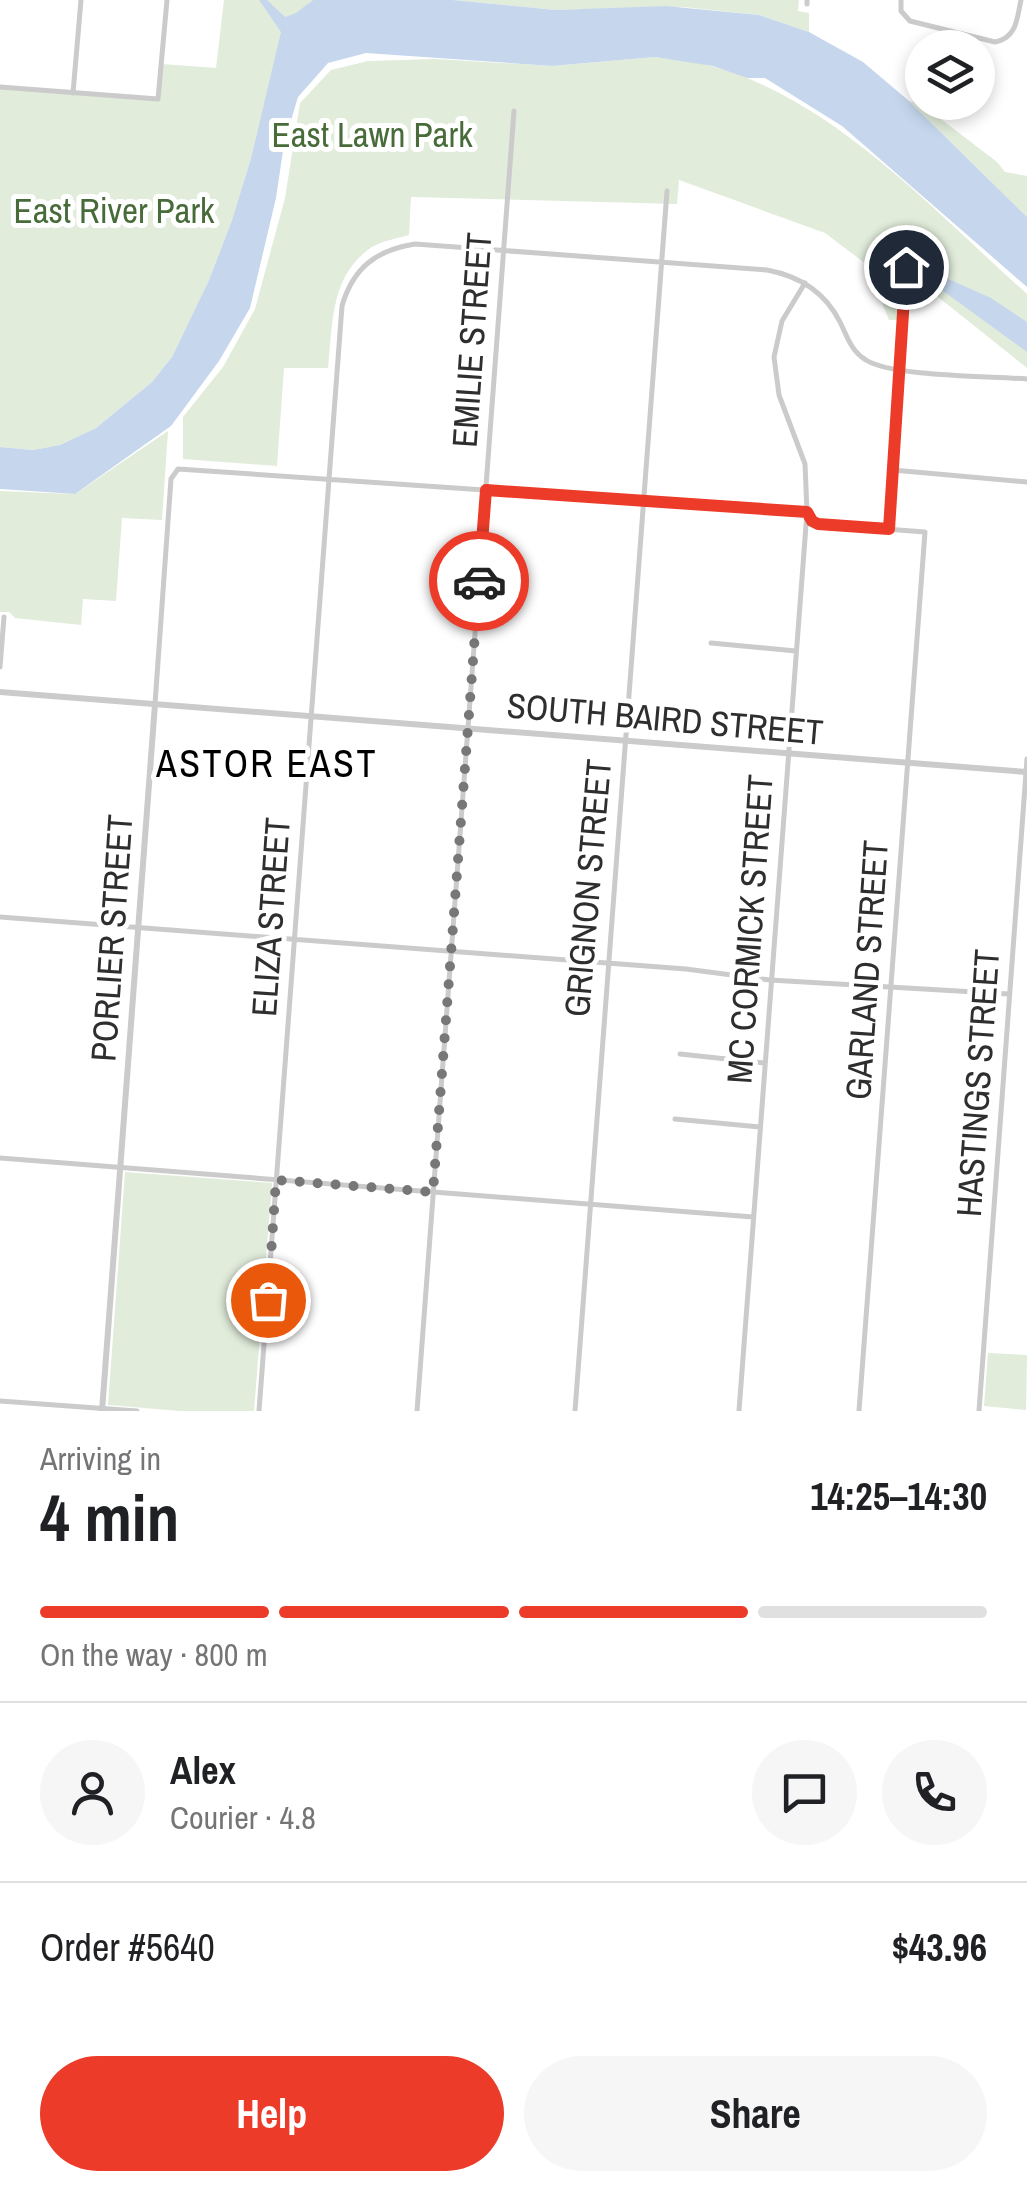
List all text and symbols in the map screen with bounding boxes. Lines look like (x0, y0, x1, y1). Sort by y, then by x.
map controls (905, 30, 995, 120)
button: layers (905, 30, 995, 120)
park label: East Lawn Park (271, 111, 473, 158)
park label: East River Park (14, 187, 215, 234)
pin (864, 225, 949, 310)
street label: EMILIE STREET (441, 231, 502, 449)
icon: home (879, 240, 934, 295)
courier (429, 531, 529, 631)
icon: car (452, 554, 507, 609)
street label: SOUTH BAIRD STREET (505, 681, 825, 756)
district label: ASTOR EAST (155, 738, 378, 789)
street label: GRIGNON STREET (553, 757, 622, 1019)
street label: MC CORMICK STREET (715, 773, 784, 1085)
street label: PORLIER STREET (79, 813, 144, 1063)
street label: ELIZA STREET (240, 816, 301, 1018)
street label: GARLAND STREET (834, 839, 899, 1101)
street label: HASTINGS STREET (945, 948, 1010, 1218)
pin (226, 1258, 311, 1343)
icon: bag (241, 1273, 296, 1328)
text: Arriving in (40, 1437, 161, 1480)
text: 14:25–14:30 (810, 1471, 987, 1522)
text: 4 min (40, 1474, 179, 1561)
text: On the way · 800 m (40, 1633, 268, 1676)
button: person (40, 1740, 145, 1845)
button: chat (752, 1740, 857, 1845)
button: phone (882, 1740, 987, 1845)
text: Alex (170, 1745, 236, 1796)
text: Courier · 4.8 (170, 1796, 316, 1839)
text: Order #5640 (40, 1922, 215, 1973)
text: $43.96 (892, 1922, 987, 1973)
button: Help (40, 2056, 504, 2171)
button: Share (524, 2056, 987, 2171)

